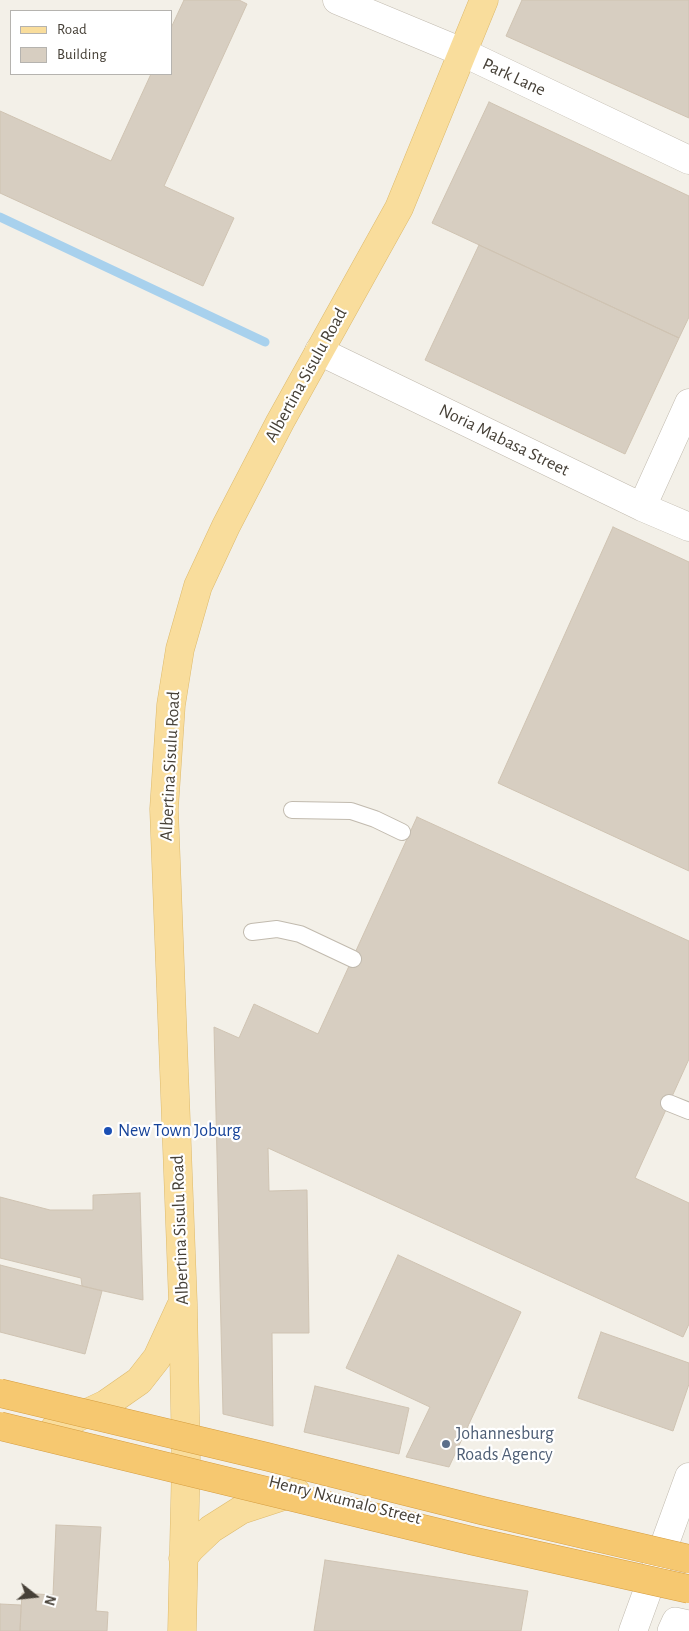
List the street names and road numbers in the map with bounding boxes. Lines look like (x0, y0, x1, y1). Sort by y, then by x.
street label: Park Lane (479, 53, 549, 101)
street label: Albertina Sisulu Road (260, 304, 352, 446)
street label: Noria Mabasa Street (435, 399, 573, 481)
street label: Albertina Sisulu Road (155, 691, 185, 841)
street label: Albertina Sisulu Road (167, 1155, 193, 1305)
street label: Henry Nxumalo Street (266, 1471, 424, 1529)

